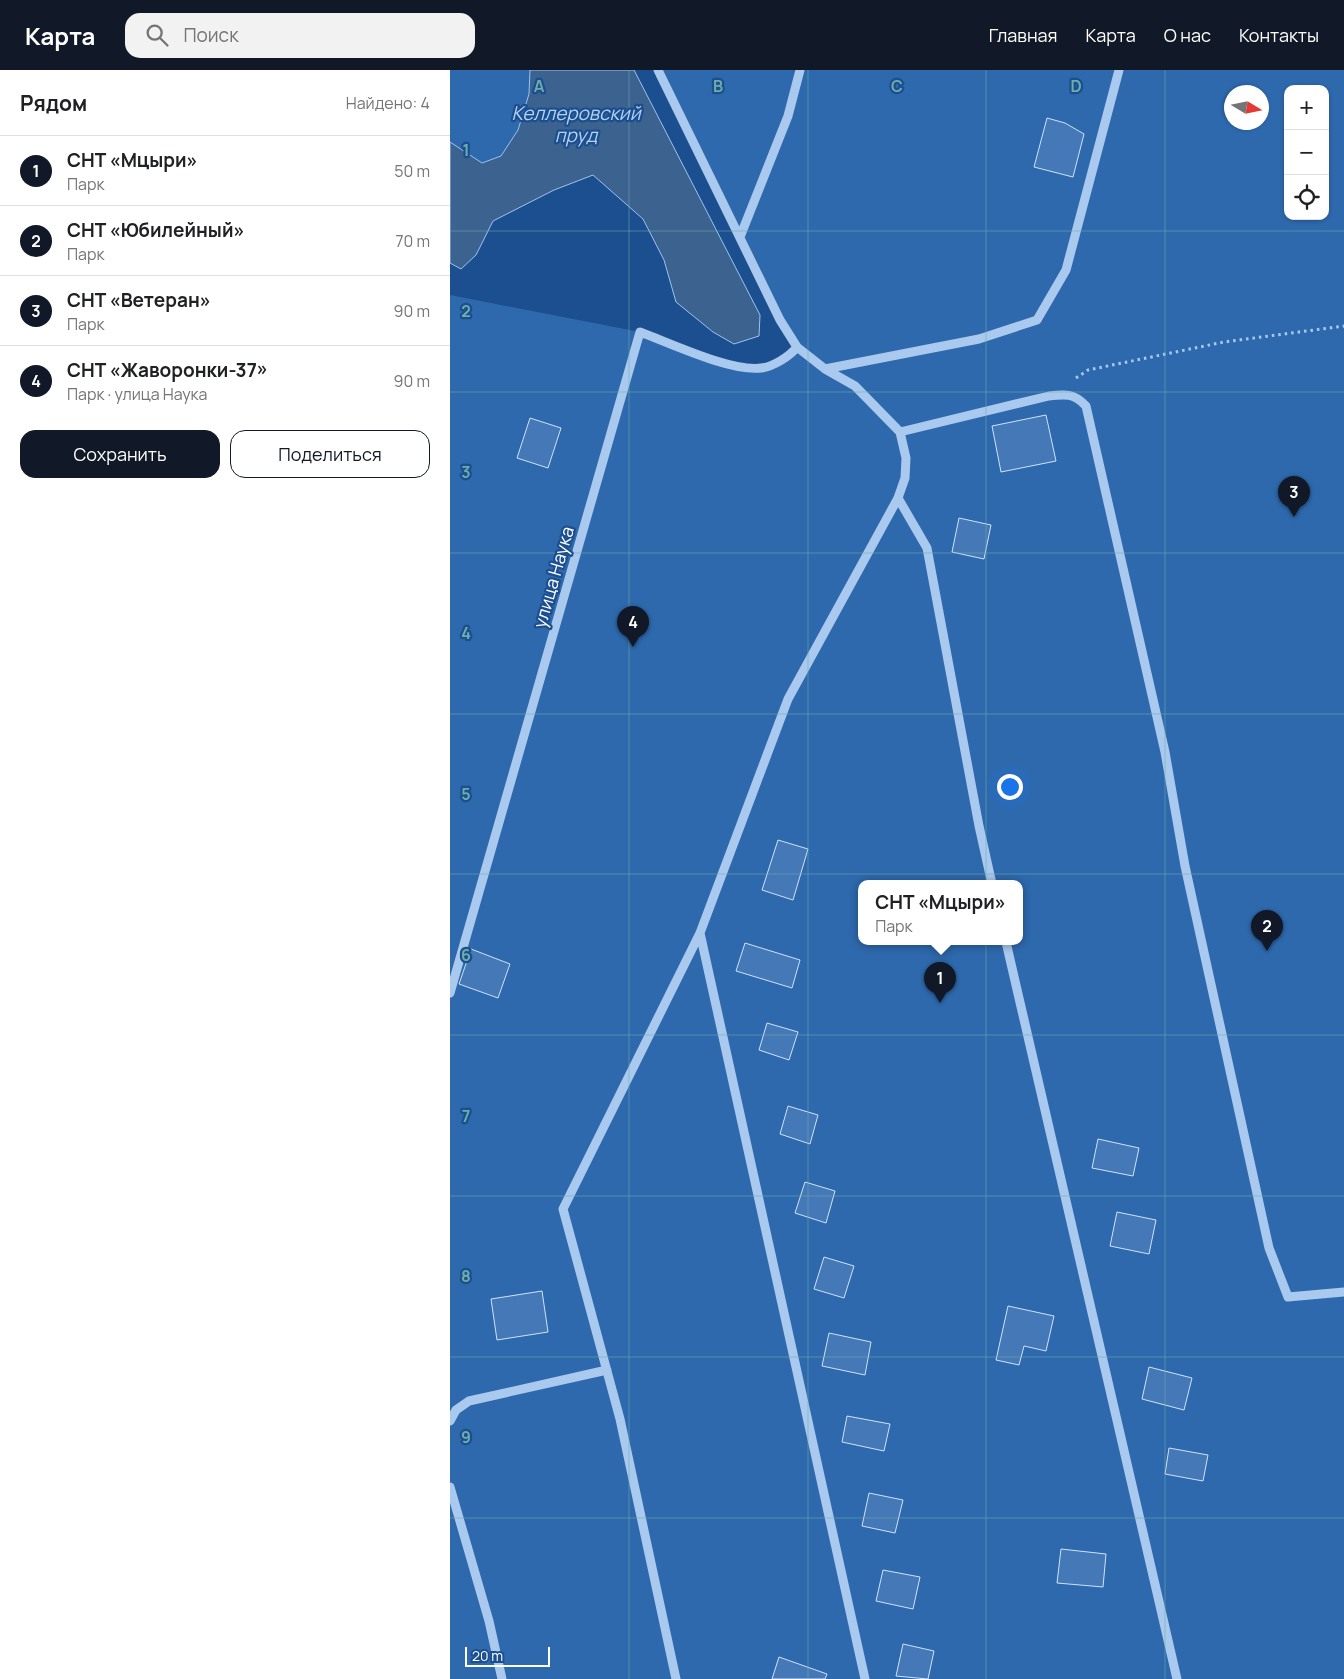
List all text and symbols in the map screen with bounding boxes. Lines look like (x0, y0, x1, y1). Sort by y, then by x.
search box (125, 13, 475, 58)
text: Карта (25, 19, 95, 52)
icon: search (143, 21, 171, 49)
text: Поиск (183, 22, 239, 48)
text: Главная (989, 23, 1058, 47)
text: Карта (1086, 23, 1136, 47)
text: О нас (1164, 23, 1211, 47)
text: Контакты (1239, 23, 1319, 47)
text: A (534, 75, 545, 97)
text: B (713, 75, 723, 97)
text: C (891, 75, 903, 97)
text: D (1070, 75, 1082, 97)
north arrow (1224, 85, 1269, 130)
map controls (1284, 85, 1329, 220)
button: + (1284, 85, 1329, 130)
text: Рядом (20, 89, 87, 117)
text: Найдено: 4 (346, 92, 430, 114)
water label: Келлеровский пруд (511, 100, 643, 148)
button: − (1284, 130, 1329, 175)
text: 1 (462, 139, 470, 161)
text: СНТ «Мцыри» (67, 147, 198, 173)
text: 1 (32, 160, 40, 182)
text: 50 m (394, 160, 430, 182)
text: Парк (67, 173, 104, 195)
button: locate (1284, 175, 1329, 220)
text: СНТ «Юбилейный» (67, 217, 245, 243)
text: 2 (31, 230, 41, 252)
text: 70 m (395, 230, 430, 252)
text: Парк (67, 243, 104, 265)
text: СНТ «Ветеран» (67, 287, 211, 313)
text: 3 (31, 300, 41, 322)
text: 90 m (394, 300, 430, 322)
text: 2 (461, 300, 471, 322)
text: Парк (67, 313, 104, 335)
text: СНТ «Жаворонки-37» (67, 357, 268, 383)
text: 4 (31, 370, 41, 392)
text: 90 m (394, 370, 430, 392)
text: Парк · улица Наука (67, 383, 207, 405)
button: Сохранить (20, 430, 220, 478)
button: Поделиться (230, 430, 430, 478)
text: 3 (461, 461, 471, 483)
pin: 3 (1278, 476, 1310, 517)
street label: улица Наука (527, 523, 579, 631)
pin: 4 (617, 606, 649, 647)
text: 4 (461, 622, 471, 644)
your location (997, 774, 1023, 800)
text: 5 (461, 783, 471, 805)
popup (858, 880, 1023, 945)
text: СНТ «Мцыри» (875, 889, 1006, 915)
pin: 2 (1251, 910, 1283, 951)
text: Парк (875, 915, 913, 937)
text: 6 (461, 944, 471, 966)
pin: 1 (924, 962, 956, 1003)
text: 7 (462, 1105, 470, 1127)
text: 8 (461, 1265, 471, 1287)
text: 9 (461, 1426, 471, 1448)
scale bar (465, 1644, 550, 1667)
text: 20 m (472, 1646, 503, 1665)

